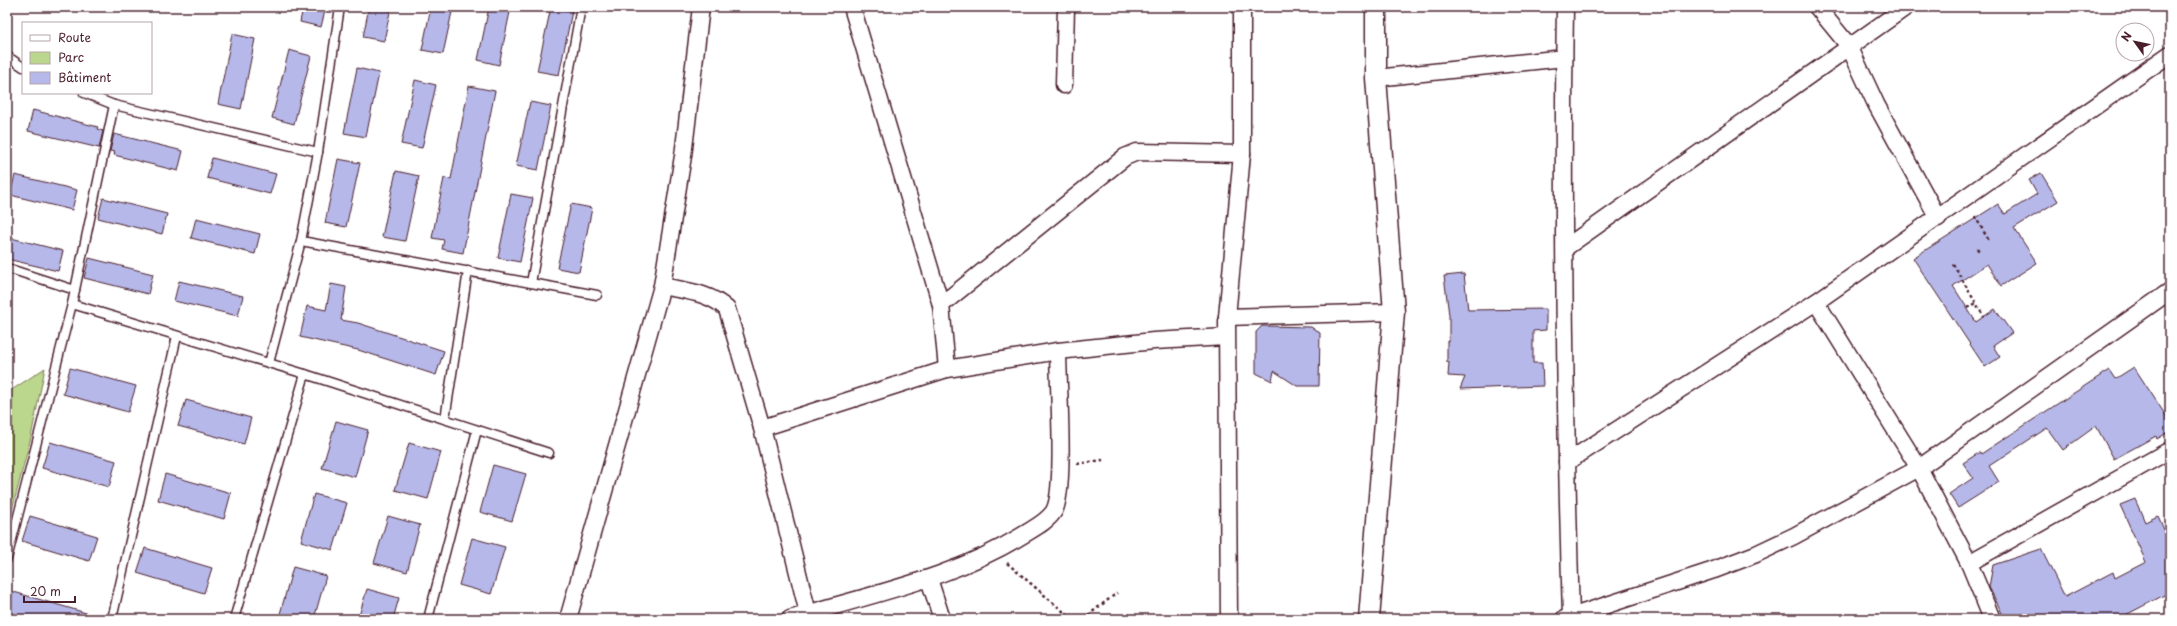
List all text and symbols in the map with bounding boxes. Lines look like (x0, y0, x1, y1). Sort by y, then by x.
legend (22, 22, 152, 94)
north arrow (2115, 22, 2155, 62)
text: Route (58, 28, 91, 46)
text: N (2117, 28, 2136, 45)
text: Parc (58, 48, 84, 66)
text: Bâtiment (58, 68, 111, 86)
scale bar (24, 578, 75, 604)
text: 20 m (30, 582, 61, 600)

